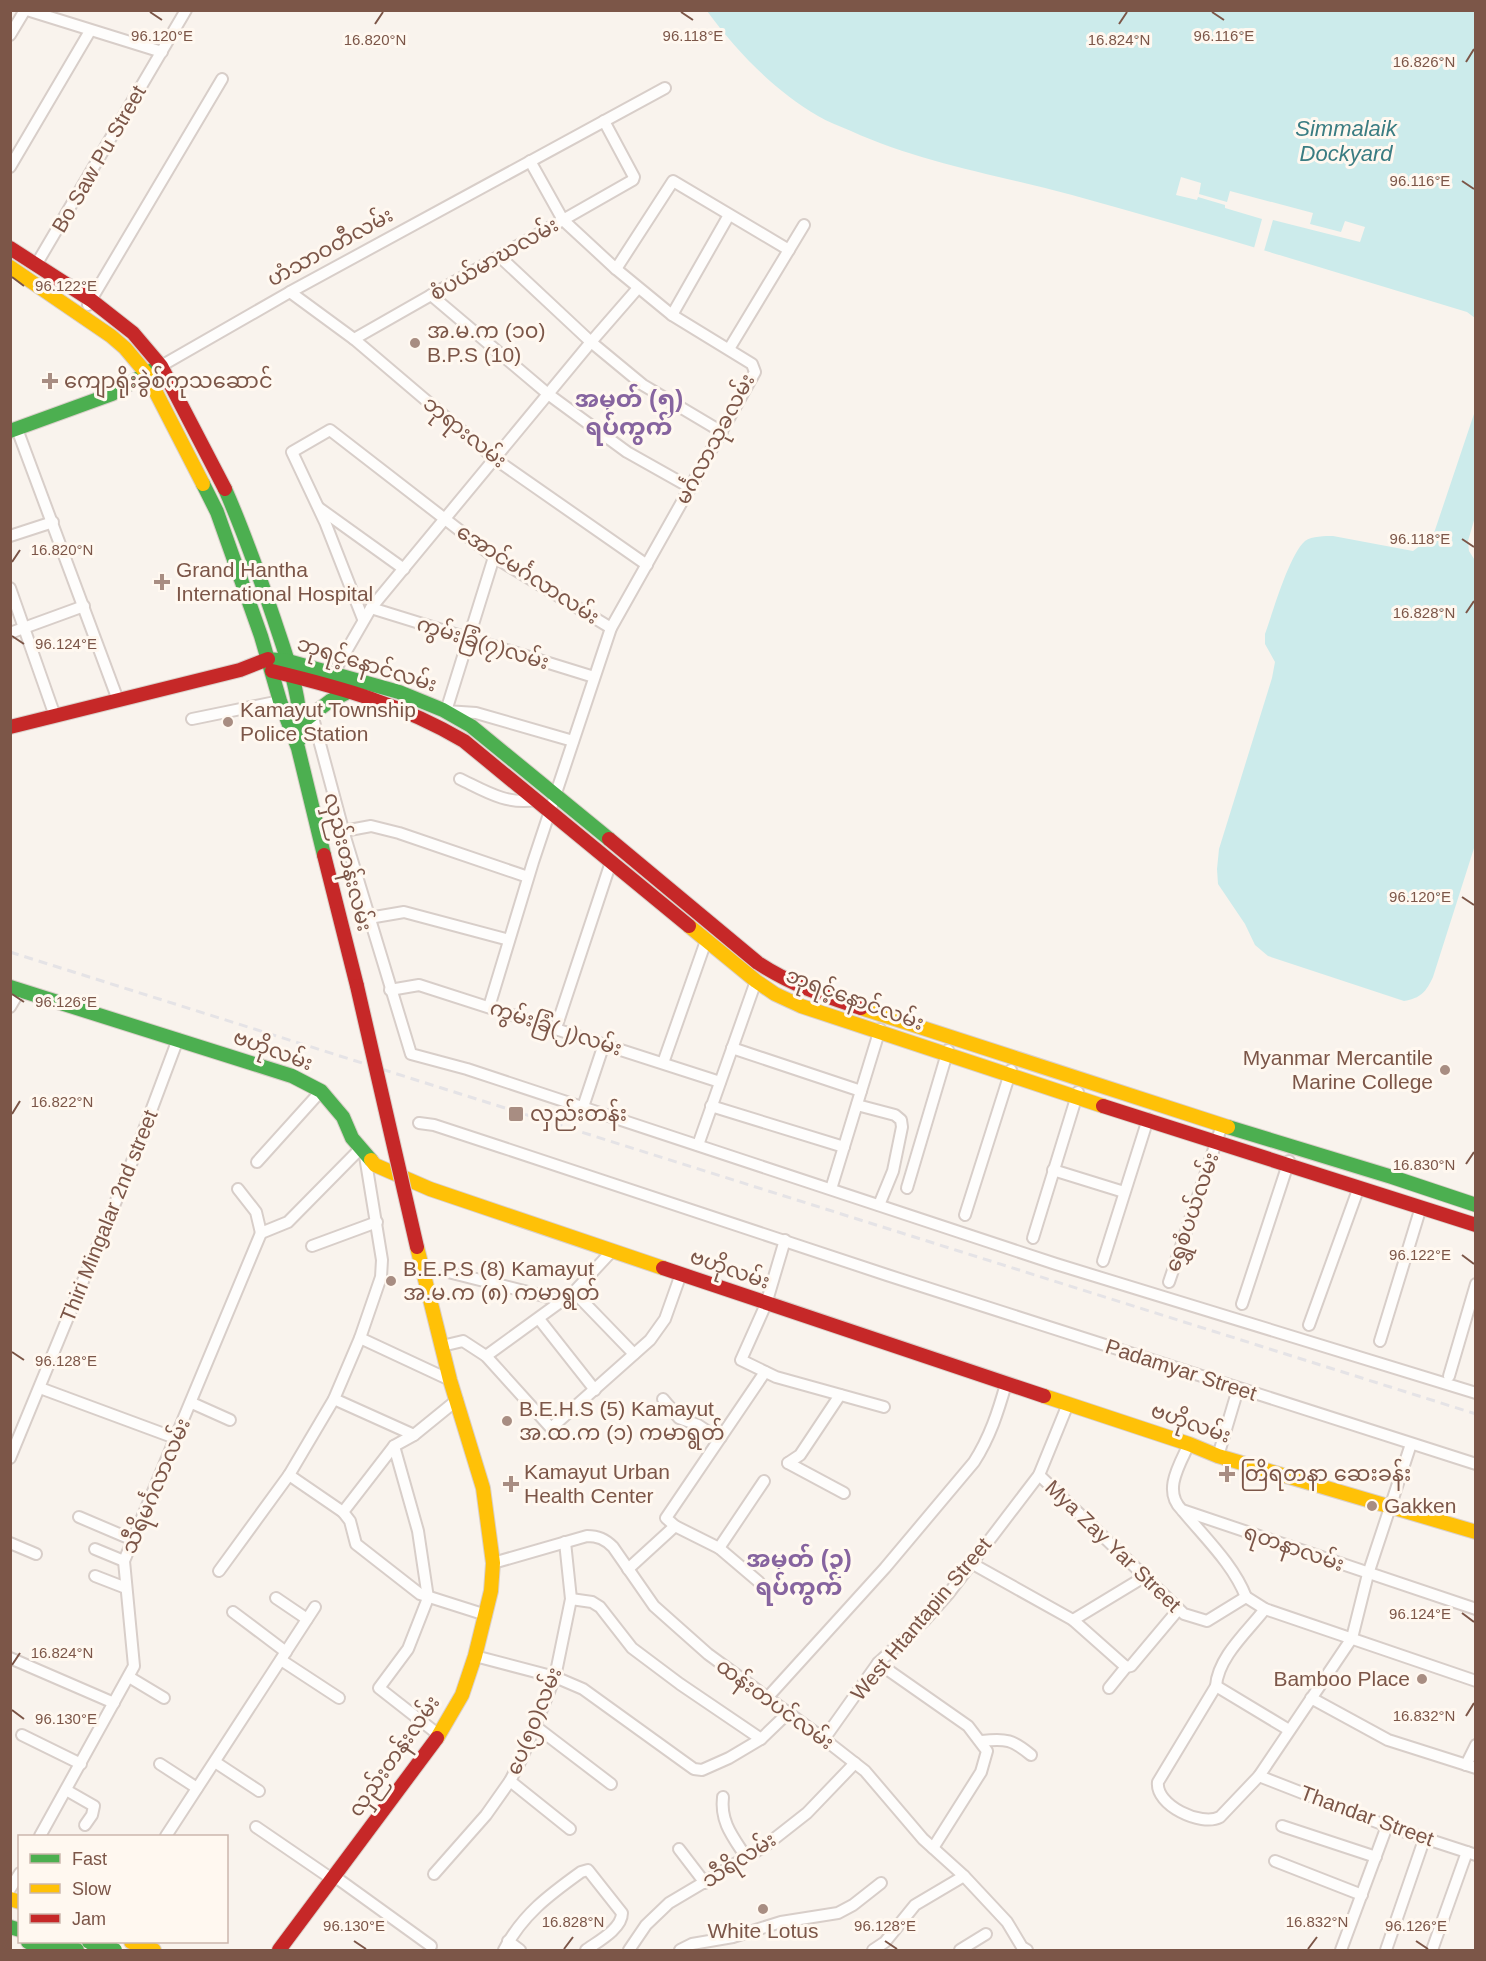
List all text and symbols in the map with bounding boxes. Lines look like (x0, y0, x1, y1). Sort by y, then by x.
text: 96.120°E (131, 27, 193, 44)
text: 96.118°E (663, 27, 723, 44)
text: 96.116°E (1194, 27, 1254, 44)
text: 16.820°N (344, 31, 406, 48)
text: 16.824°N (1088, 31, 1150, 48)
text: 16.826°N (1393, 53, 1455, 70)
street label: Bo Saw Pu Street (47, 81, 150, 236)
water label: Simmalaik Dockyard (1295, 116, 1398, 166)
text: 96.116°E (1390, 172, 1450, 189)
street label: ဟံသာဝတီလမ်း (261, 199, 396, 290)
street label: စံပယ်မာဃလမ်း (423, 209, 562, 305)
text: 96.122°E (35, 277, 97, 294)
place label: အ.မ.က (၁၀) B.P.S (10) (427, 319, 546, 366)
marker: အ.မ.က (၁၀) B.P.S (10) (408, 336, 422, 350)
place label: ကျောရိုးခွဲစ်ကုသဆောင် (64, 365, 273, 399)
street label: မင်္ဂလာသုခလမ်း (667, 368, 764, 511)
marker: ကျောရိုးခွဲစ်ကုသဆောင် (41, 372, 59, 390)
district label: အမှတ် (၅) ရပ်ကွက် (575, 383, 683, 446)
street label: ဘုရားလမ်း (415, 388, 514, 477)
street label: အောင်မင်္ဂလာလမ်း (453, 516, 606, 628)
text: 96.118°E (1390, 530, 1450, 547)
text: 16.820°N (31, 541, 93, 558)
place label: Grand Hantha International Hospital (176, 558, 373, 605)
marker: Grand Hantha International Hospital (153, 573, 171, 591)
text: 16.828°N (1393, 604, 1455, 621)
street label: ကွမ်းခြံ(၇)လမ်း (413, 608, 553, 679)
street label: ဘုရင့်နောင်လမ်း (293, 628, 441, 701)
text: 96.124°E (35, 635, 97, 652)
place label: Kamayut Township Police Station (240, 698, 416, 745)
marker: Kamayut Township Police Station (221, 715, 235, 729)
street label: လှည်းတန်းလမ်း (314, 789, 381, 935)
text: 96.120°E (1389, 888, 1451, 905)
street label: ဘုရင့်နောင်လမ်း (781, 959, 929, 1040)
street label: ကွမ်းခြံ(၂)လမ်း (485, 992, 626, 1065)
text: 96.126°E (35, 993, 97, 1010)
street label: ဗဟိုလမ်း (228, 1021, 317, 1080)
place label: Myanmar Mercantile Marine College (1243, 1046, 1433, 1093)
marker: Myanmar Mercantile Marine College (1438, 1063, 1452, 1077)
text: 16.822°N (31, 1093, 93, 1110)
place label: လှည်းတန်း (530, 1098, 627, 1131)
marker: လှည်းတန်း (507, 1105, 525, 1123)
street label: Thiri Mingalar 2nd street (55, 1106, 162, 1325)
street label: ရွှေစံပယ်လမ်း (1157, 1148, 1228, 1276)
text: 16.830°N (1393, 1156, 1455, 1173)
street label: ဗဟိုလမ်း (685, 1240, 774, 1299)
text: 96.122°E (1389, 1246, 1451, 1263)
place label: B.E.P.S (8) Kamayut အ.မ.က (၈) ကမာရွတ် (403, 1257, 600, 1310)
marker: B.E.P.S (8) Kamayut အ.မ.က (၈) ကမာရွတ် (384, 1274, 398, 1288)
street label: Padamyar Street (1103, 1334, 1260, 1405)
text: 96.128°E (35, 1352, 97, 1369)
street label: ဗဟိုလမ်း (1146, 1394, 1235, 1453)
place label: B.E.H.S (5) Kamayut အ.ထ.က (၁) ကမာရွတ် (519, 1397, 725, 1450)
street label: သီရိမင်္ဂလာလမ်း (113, 1413, 200, 1559)
marker: B.E.H.S (5) Kamayut အ.ထ.က (၁) ကမာရွတ် (500, 1414, 514, 1428)
place label: တြိရတနာ ဆေးခန်း (1240, 1458, 1411, 1491)
place label: Kamayut Urban Health Center (524, 1460, 670, 1507)
marker: တြိရတနာ ဆေးခန်း (1218, 1465, 1236, 1483)
marker: Kamayut Urban Health Center (502, 1475, 520, 1493)
street label: Mya Zay Yar Street (1041, 1475, 1186, 1616)
place label: Gakken (1384, 1494, 1456, 1517)
marker: Gakken (1365, 1499, 1379, 1513)
street label: ရတနာလမ်း (1239, 1516, 1349, 1581)
street label: West Htantapin Street (846, 1533, 995, 1705)
district label: အမှတ် (၃) ရပ်ကွက် (746, 1543, 852, 1606)
text: 96.124°E (1389, 1605, 1451, 1622)
text: 16.824°N (31, 1644, 93, 1661)
street label: ထန်းတပင်လမ်း (709, 1650, 841, 1759)
street label: ပေ(၅၀)လမ်း (498, 1662, 571, 1780)
place label: Bamboo Place (1273, 1667, 1410, 1690)
marker: Bamboo Place (1415, 1672, 1429, 1686)
street label: လှည်းတန်းလမ်း (340, 1689, 449, 1824)
text: 16.832°N (1393, 1707, 1455, 1724)
text: 96.130°E (35, 1710, 97, 1727)
street label: Thandar Street (1297, 1781, 1437, 1850)
street label: သီရိလမ်း (695, 1824, 783, 1897)
legend (18, 1835, 228, 1943)
text: Fast (72, 1849, 107, 1869)
text: Slow (72, 1879, 112, 1899)
marker: White Lotus (756, 1902, 770, 1916)
text: Jam (72, 1909, 106, 1929)
text: 16.828°N (542, 1913, 604, 1930)
text: 16.832°N (1286, 1913, 1348, 1930)
text: 96.130°E (323, 1917, 385, 1934)
text: 96.128°E (854, 1917, 916, 1934)
text: 96.126°E (1385, 1917, 1447, 1934)
place label: White Lotus (708, 1919, 818, 1942)

